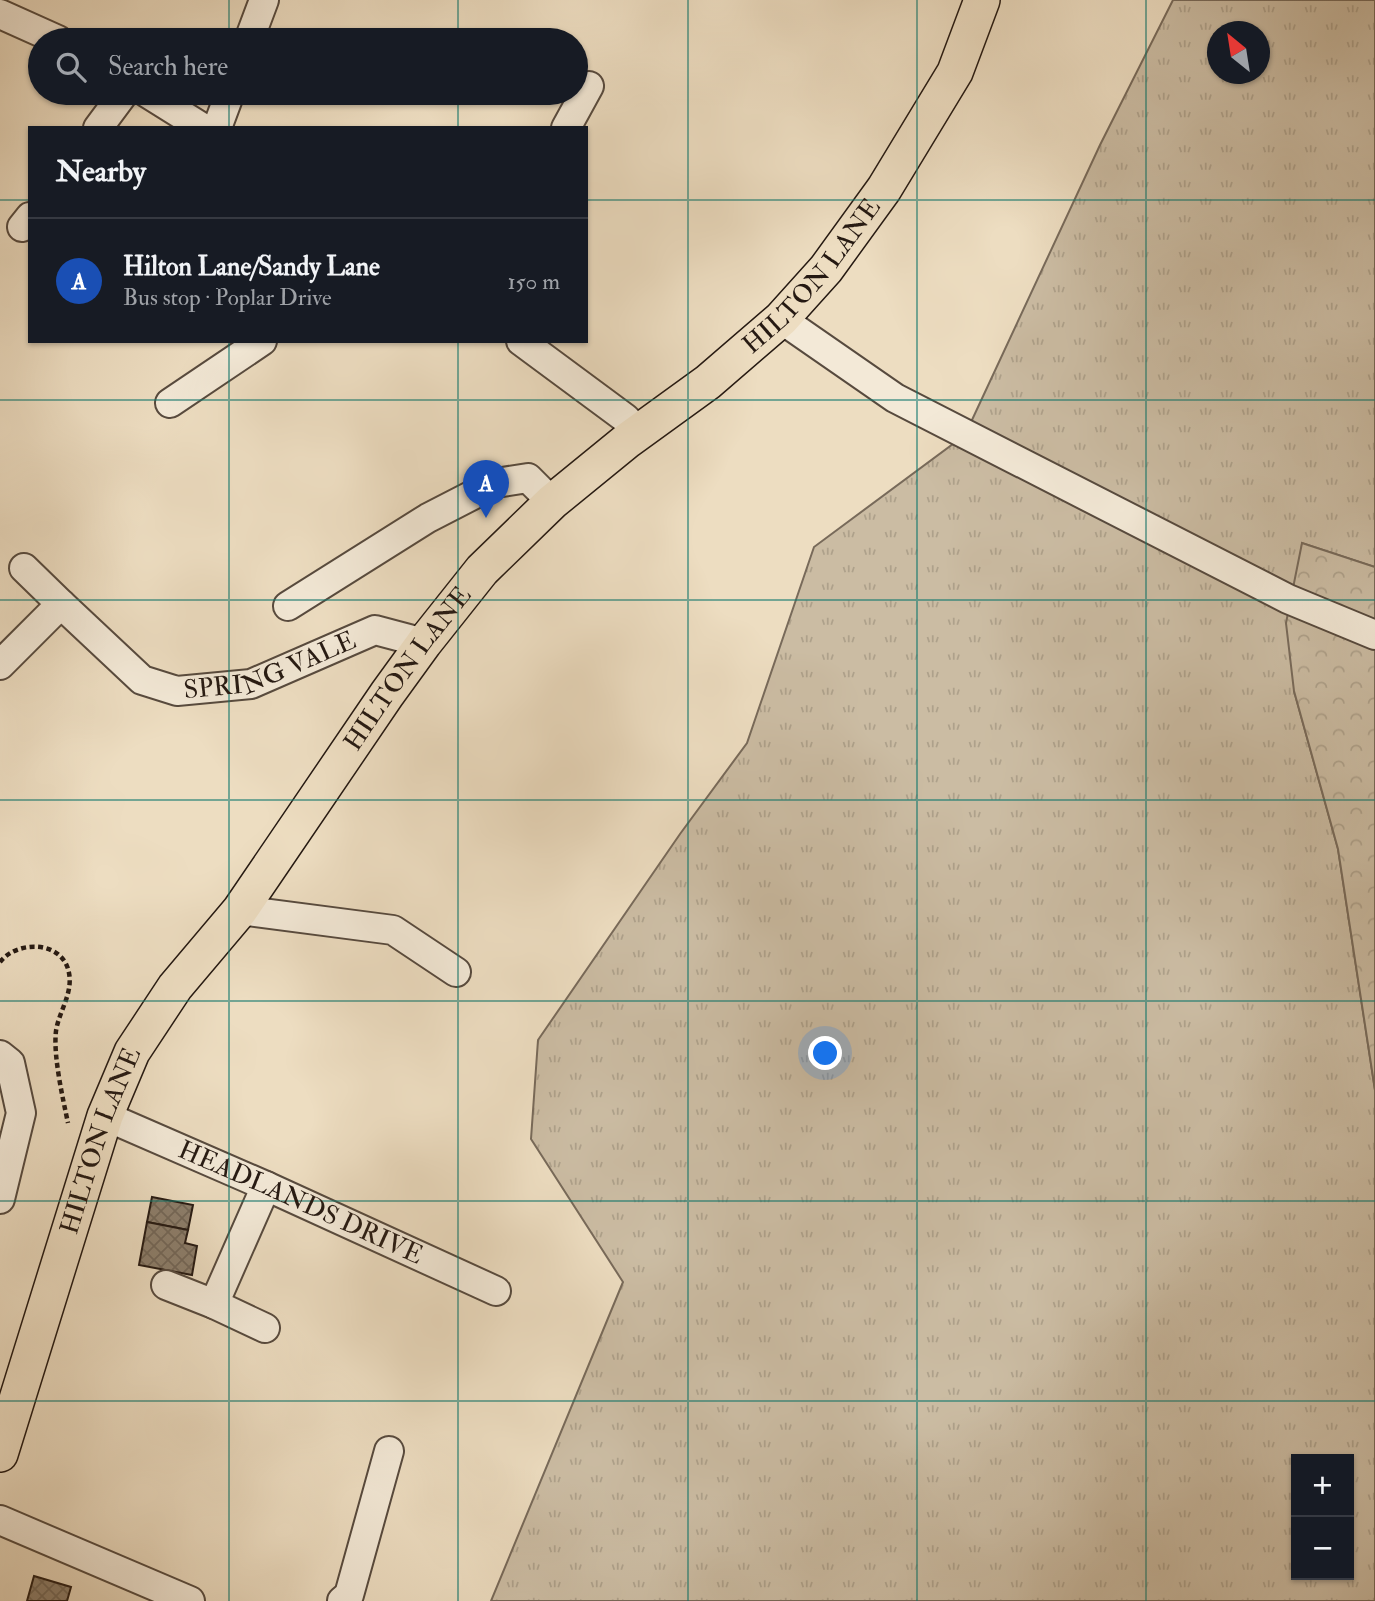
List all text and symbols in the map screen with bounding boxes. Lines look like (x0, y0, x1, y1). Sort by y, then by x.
north arrow (1207, 21, 1270, 84)
search box (28, 28, 588, 105)
icon: search (52, 48, 90, 86)
text: Search here (108, 51, 228, 83)
text: Nearby (56, 153, 146, 190)
street label: HILTON LANE (736, 192, 888, 361)
text: Hilton Lane/Sandy Lane (123, 251, 380, 283)
text: A (72, 267, 86, 296)
text: 150 m (507, 267, 560, 296)
text: Bus stop · Poplar Drive (123, 283, 332, 312)
pin: A (463, 460, 509, 518)
street label: HILTON LANE (337, 580, 479, 757)
street label: SPRING VALE (182, 624, 361, 706)
your location (808, 1036, 842, 1070)
street label: HILTON LANE (53, 1043, 148, 1238)
street label: HEADLANDS DRIVE (173, 1134, 428, 1272)
map controls (1291, 1454, 1354, 1580)
button: + (1291, 1454, 1354, 1517)
button: − (1291, 1517, 1354, 1580)

